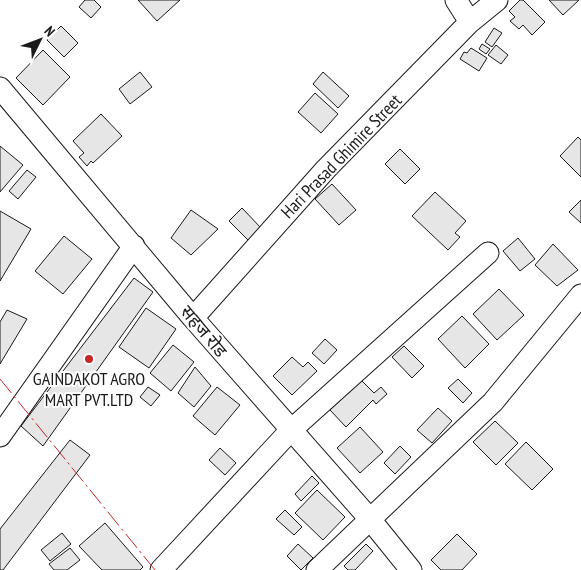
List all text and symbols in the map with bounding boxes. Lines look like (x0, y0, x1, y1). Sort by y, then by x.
north arrow (15, 15, 65, 65)
text: N (40, 22, 59, 40)
street label: Hari Prasad Ghimire Street (276, 89, 406, 223)
street label: सहज रोड (176, 300, 233, 362)
marker: GAINDAKOT AGRO MART PVT.LTD (83, 353, 95, 365)
place label: GAINDAKOT AGRO MART PVT.LTD (33, 367, 145, 411)

